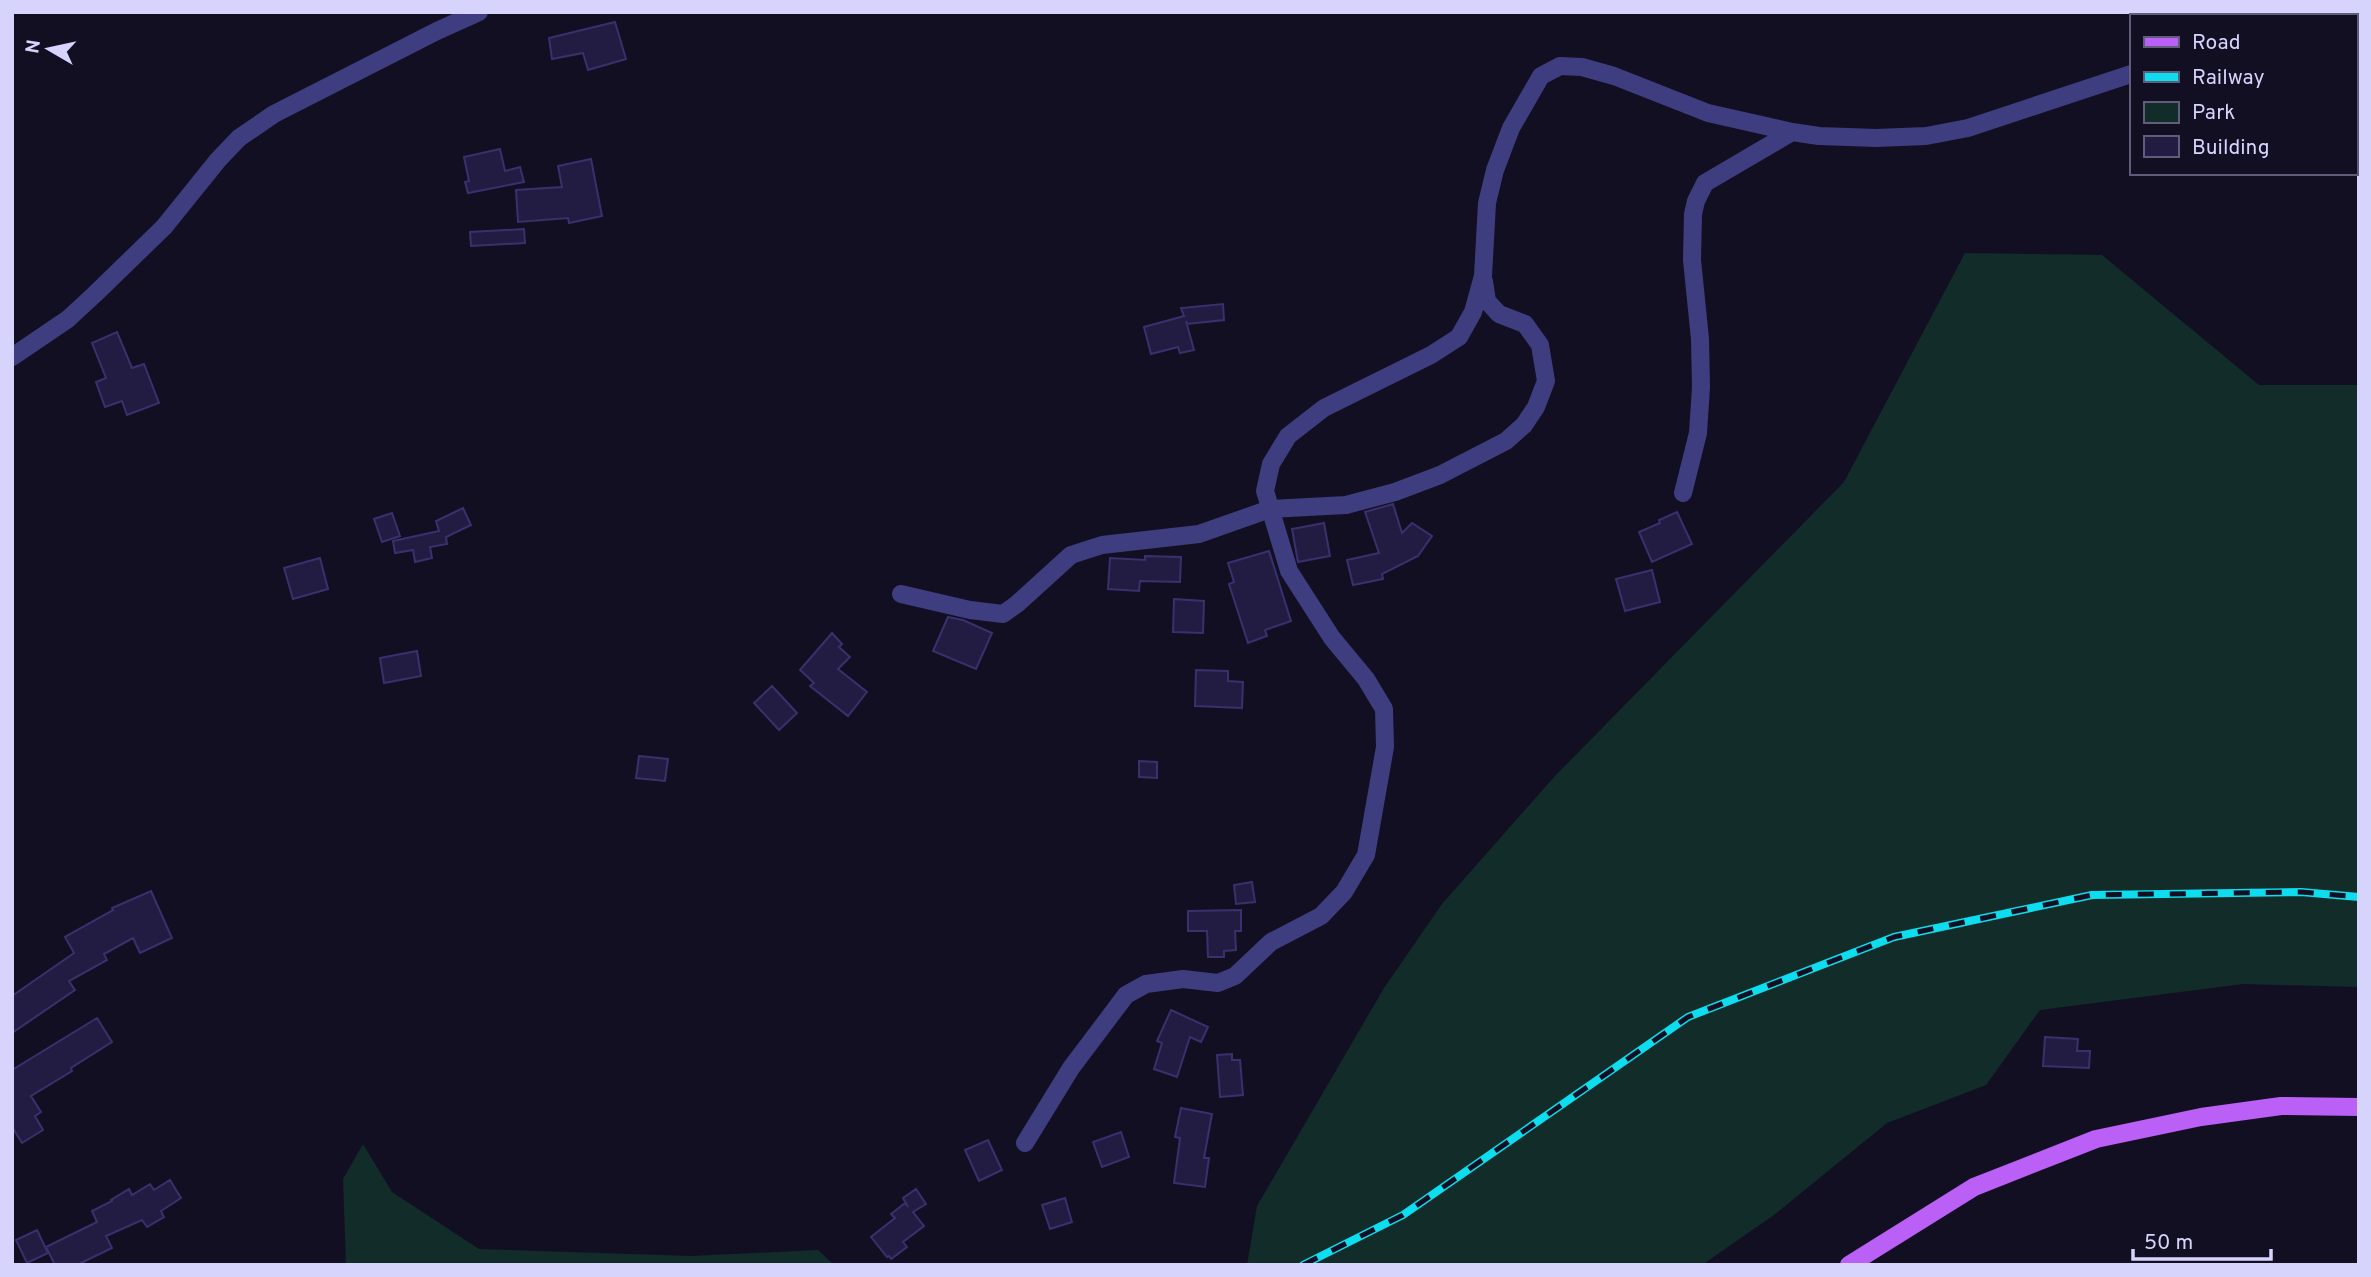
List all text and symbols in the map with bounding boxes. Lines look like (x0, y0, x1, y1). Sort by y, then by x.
north arrow (14, 14, 84, 84)
legend (2130, 14, 2357, 175)
text: Road (2192, 30, 2241, 57)
text: N (21, 38, 47, 55)
text: Railway (2192, 65, 2265, 92)
text: Park (2192, 100, 2235, 127)
text: Building (2192, 135, 2270, 162)
scale bar (2133, 1218, 2271, 1262)
text: 50 m (2144, 1230, 2193, 1257)

